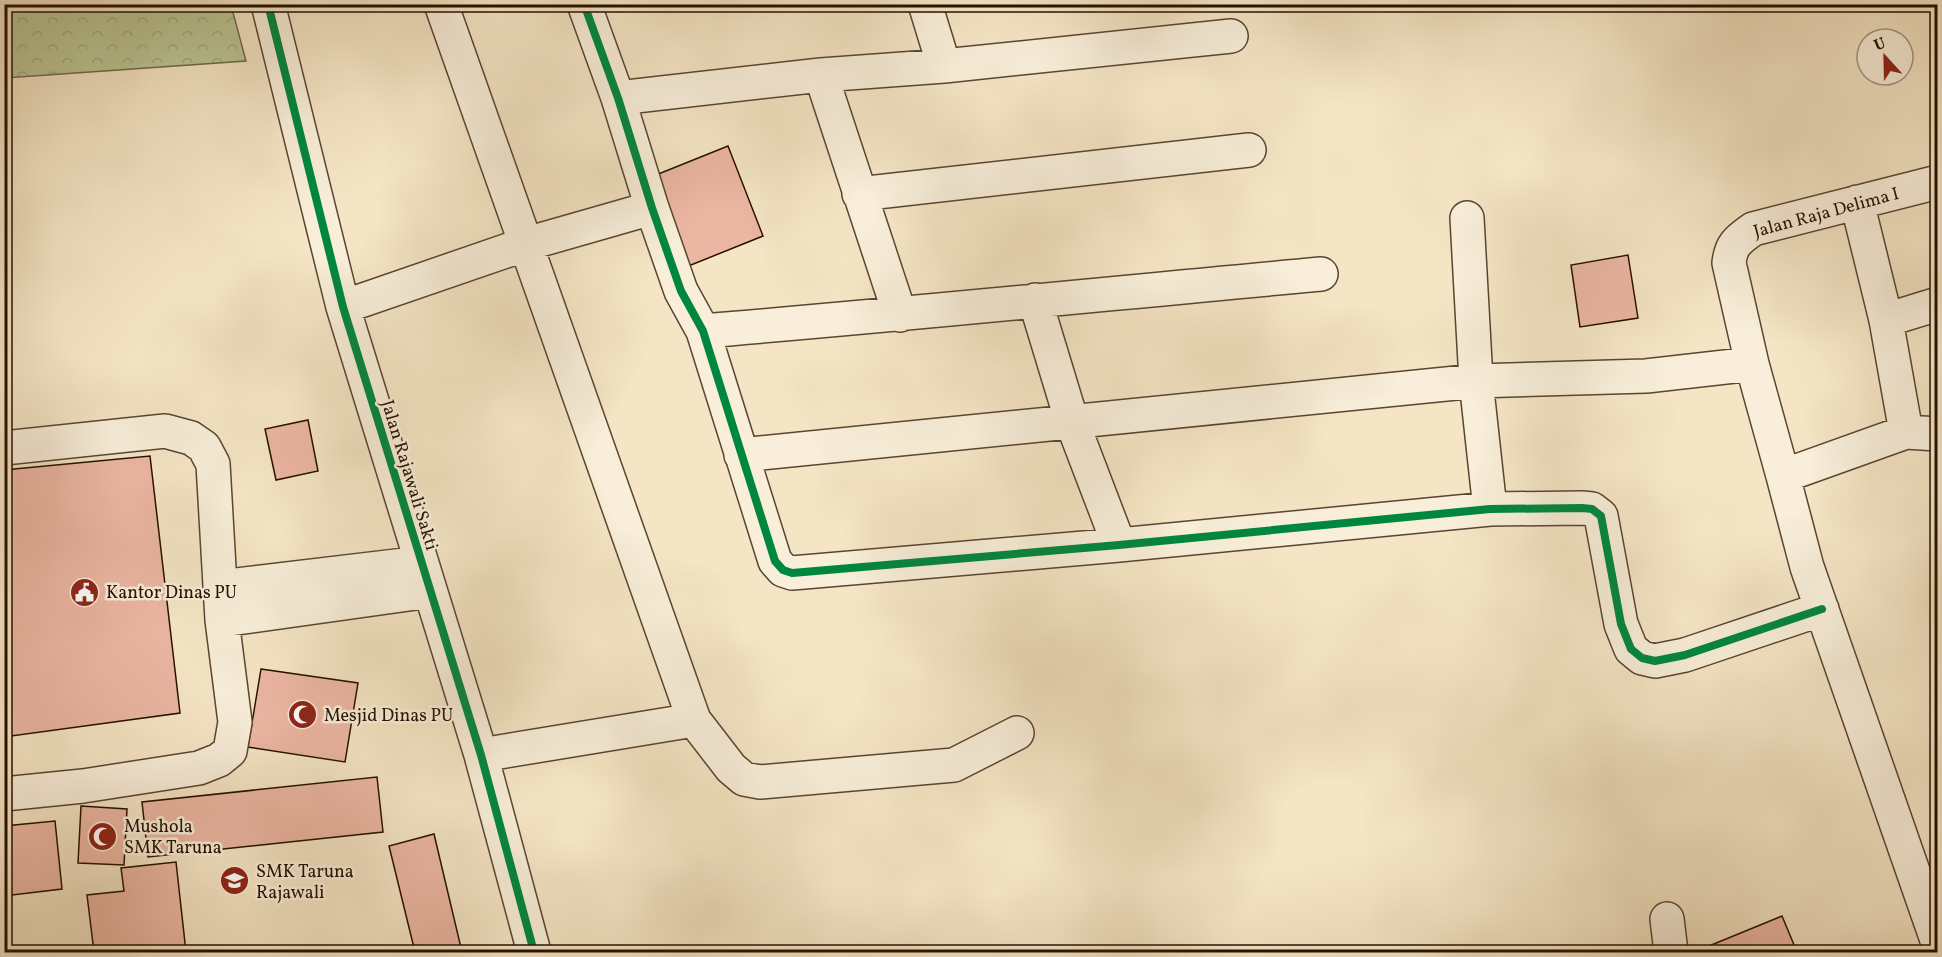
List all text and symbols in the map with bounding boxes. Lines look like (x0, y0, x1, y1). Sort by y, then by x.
north arrow (1855, 27, 1915, 87)
text: U (1871, 33, 1889, 57)
street label: Jalan Raja Delima I (1751, 182, 1902, 245)
street label: Jalan Rajawali Sakti (374, 397, 443, 554)
public building icon: Kantor Dinas PU (69, 576, 101, 608)
place label: Kantor Dinas PU (106, 581, 237, 606)
mosque icon: Mesjid Dinas PU (287, 699, 319, 731)
place label: Mesjid Dinas PU (324, 704, 453, 729)
place label: Mushola SMK Taruna (124, 815, 222, 861)
mosque icon: Mushola SMK Taruna (87, 820, 119, 852)
place label: SMK Taruna Rajawali (256, 860, 354, 906)
school or university icon: SMK Taruna Rajawali (219, 865, 251, 897)

